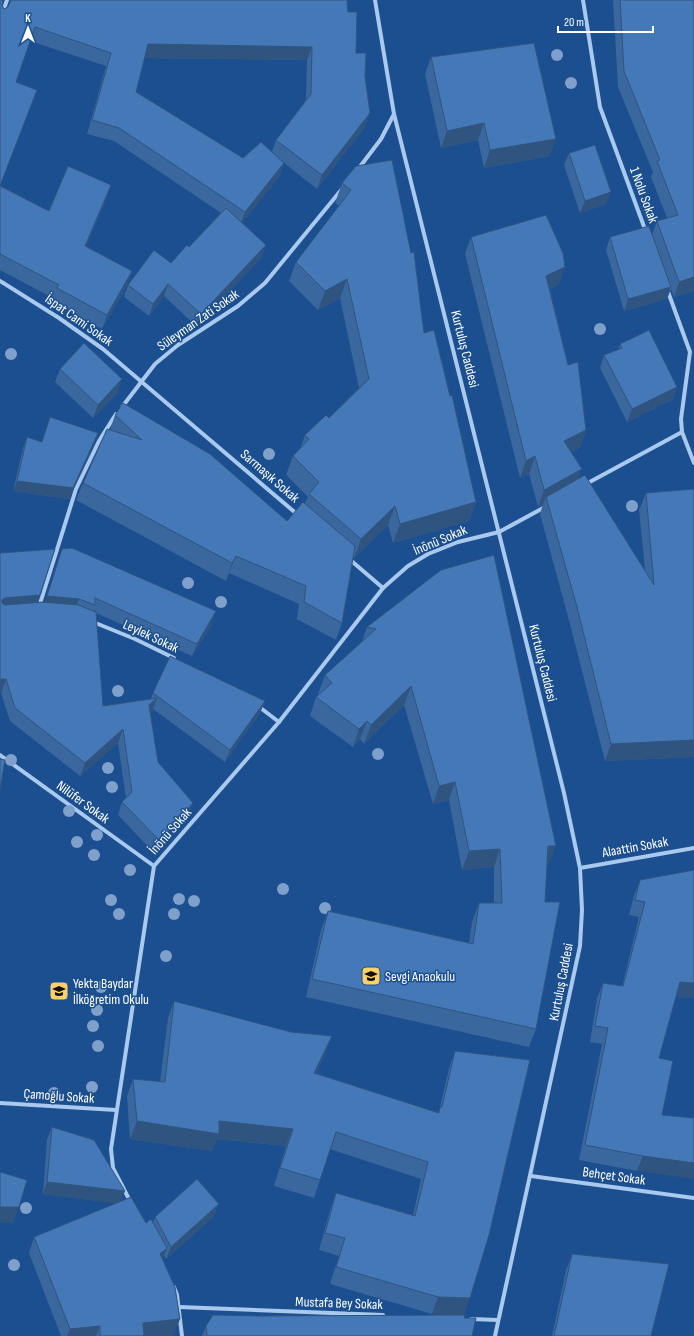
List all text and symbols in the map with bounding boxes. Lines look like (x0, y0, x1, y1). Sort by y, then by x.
north arrow (8, 8, 48, 48)
scale bar (558, 8, 653, 34)
text: K (25, 12, 31, 25)
text: 20 m (564, 15, 584, 30)
street label: 1 Nolu Sokak (626, 165, 662, 226)
street label: Süleyman Zati Sokak (154, 285, 243, 354)
street label: İspat Cami Sokak (42, 290, 117, 350)
street label: Kurtuluş Caddesi (447, 309, 483, 389)
street label: Sarmaşık Sokak (237, 446, 304, 507)
street label: İnönü Sokak (411, 521, 470, 559)
street label: Leylek Sokak (120, 616, 182, 657)
street label: Kurtuluş Caddesi (525, 623, 561, 703)
street label: Nilüfer Sokak (53, 777, 113, 827)
street label: İnönü Sokak (145, 804, 195, 858)
street label: Alaattin Sokak (600, 833, 670, 861)
street label: Kurtuluş Caddesi (545, 942, 577, 1022)
school or university icon: Sevgi Anaokulu (360, 965, 382, 987)
place label: Sevgi Anaokulu (385, 968, 455, 985)
place label: Yekta Baydar İlköğretim Okulu (73, 975, 149, 1008)
school or university icon: Yekta Baydar İlköğretim Okulu (48, 980, 70, 1002)
street label: Çamoğlu Sokak (23, 1085, 96, 1107)
street label: Behçet Sokak (581, 1163, 647, 1189)
street label: Mustafa Bey Sokak (295, 1293, 384, 1313)

